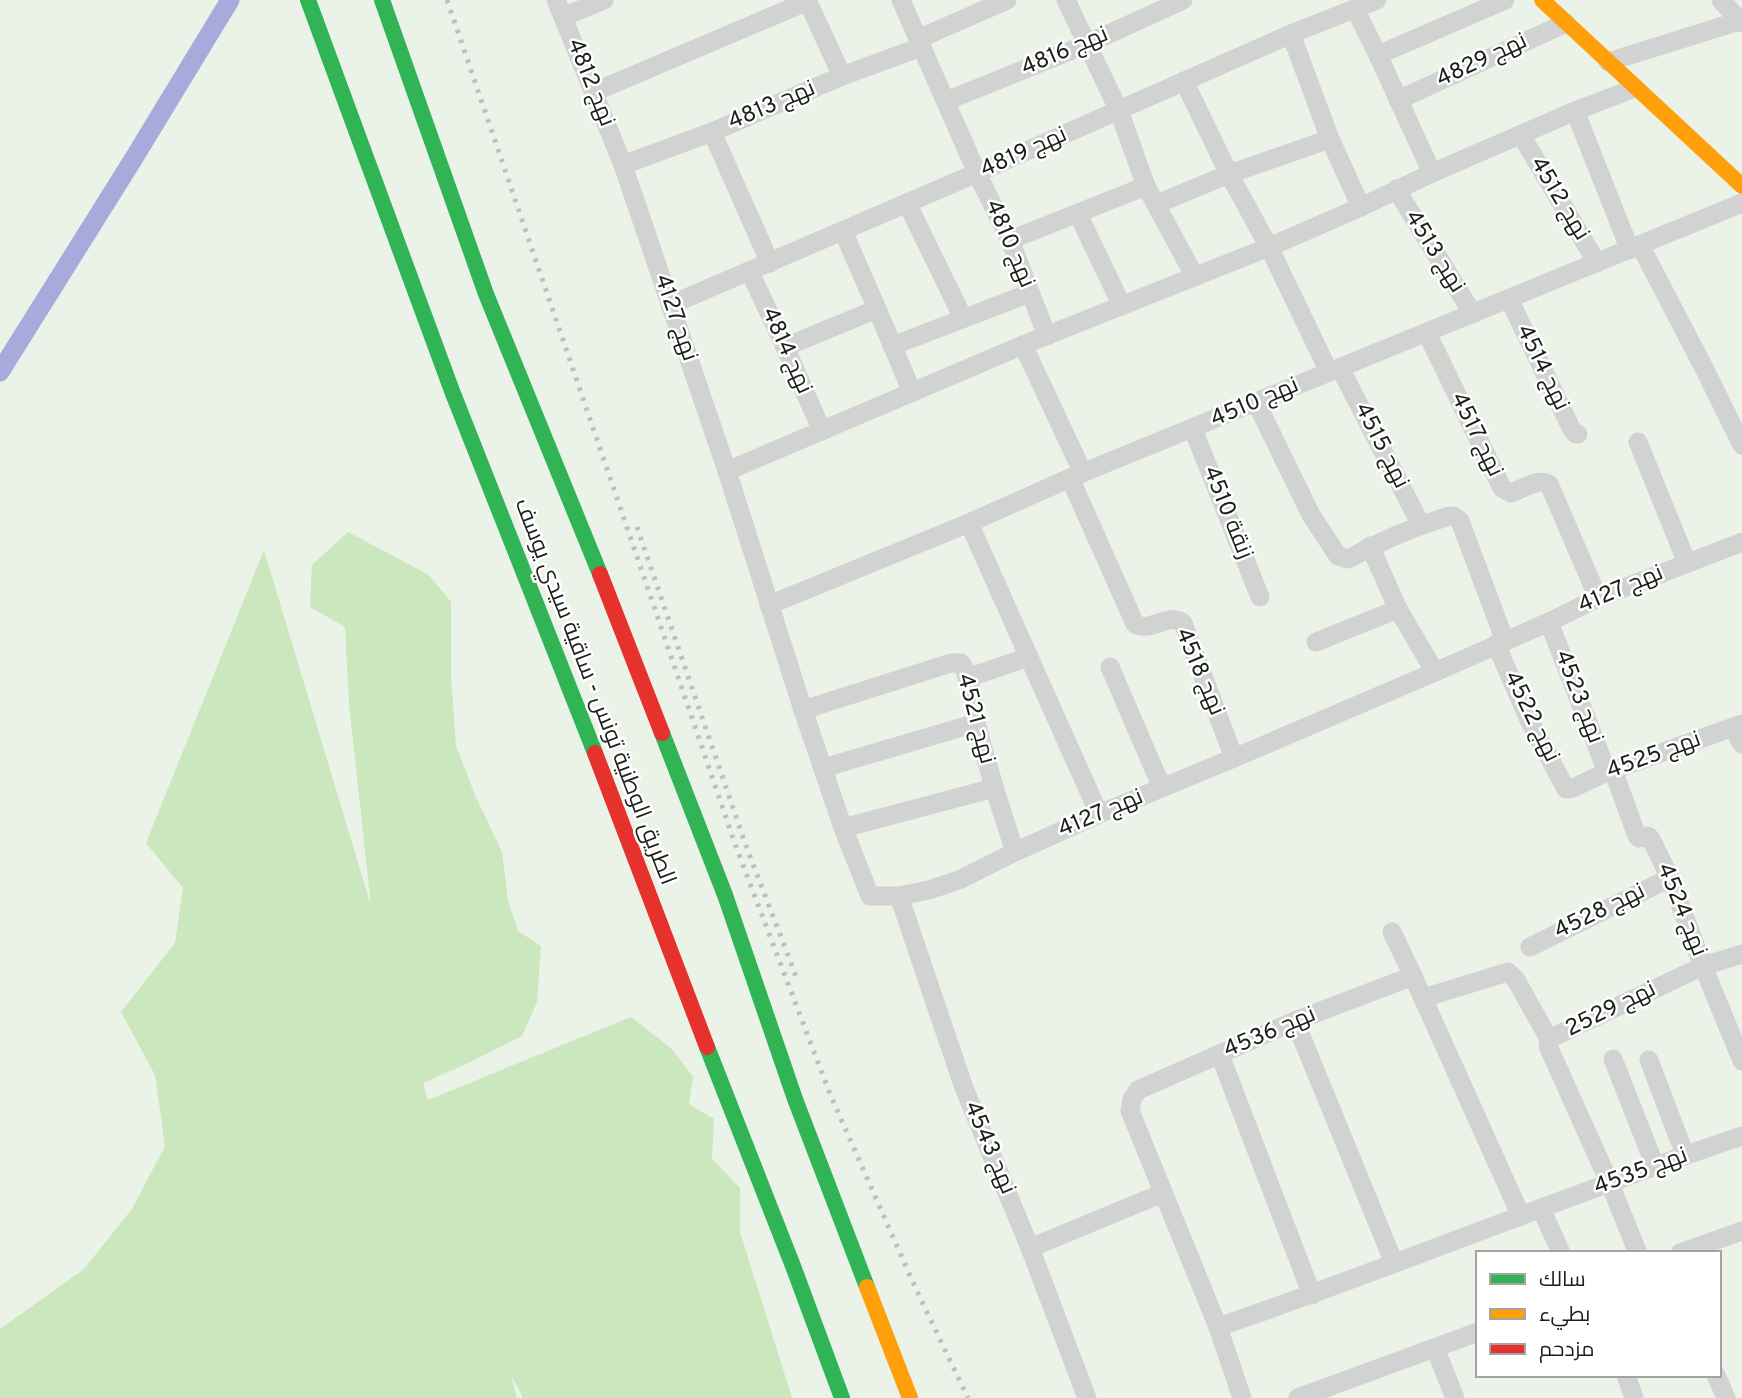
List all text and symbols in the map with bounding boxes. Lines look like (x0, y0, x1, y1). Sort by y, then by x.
street label: نهج 4816 (1017, 21, 1113, 83)
street label: نهج 4829 (1432, 27, 1532, 95)
street label: نهج 4812 (559, 35, 621, 131)
street label: نهج 4813 (724, 75, 820, 137)
street label: نهج 4819 (976, 121, 1072, 185)
street label: نهج 4512 (1523, 152, 1595, 246)
street label: نهج 4810 (978, 196, 1040, 292)
street label: نهج 4513 (1397, 205, 1471, 299)
street label: نهج 4127 (647, 271, 703, 365)
street label: نهج 4814 (754, 303, 818, 399)
street label: نهج 4514 (1509, 320, 1575, 416)
street label: نهج 4510 (1206, 371, 1304, 435)
street label: نهج 4517 (1443, 388, 1509, 482)
street label: نهج 4515 (1347, 398, 1415, 494)
street label: زنقة 4510 (1195, 462, 1259, 564)
street label: الطريق الوطنية تونس - ساقية سيدي يوسف (506, 494, 681, 890)
street label: نهج 4127 (1574, 559, 1668, 621)
street label: نهج 4518 (1168, 624, 1230, 720)
street label: نهج 4523 (1547, 646, 1609, 748)
street label: نهج 4522 (1497, 667, 1565, 767)
street label: نهج 4521 (949, 671, 1001, 767)
street label: نهج 4525 (1603, 726, 1705, 786)
street label: نهج 4127 (1054, 783, 1148, 845)
street label: نهج 4524 (1649, 859, 1713, 961)
street label: نهج 4528 (1550, 878, 1650, 946)
street label: نهج 2529 (1561, 976, 1661, 1044)
street label: نهج 4536 (1220, 1001, 1320, 1065)
street label: نهج 4543 (956, 1097, 1022, 1199)
street label: نهج 4535 (1590, 1142, 1692, 1202)
legend (1476, 1251, 1721, 1377)
text: سالك (1539, 1267, 1586, 1294)
text: بطيء (1539, 1302, 1590, 1330)
text: مزدحم (1539, 1337, 1594, 1364)

